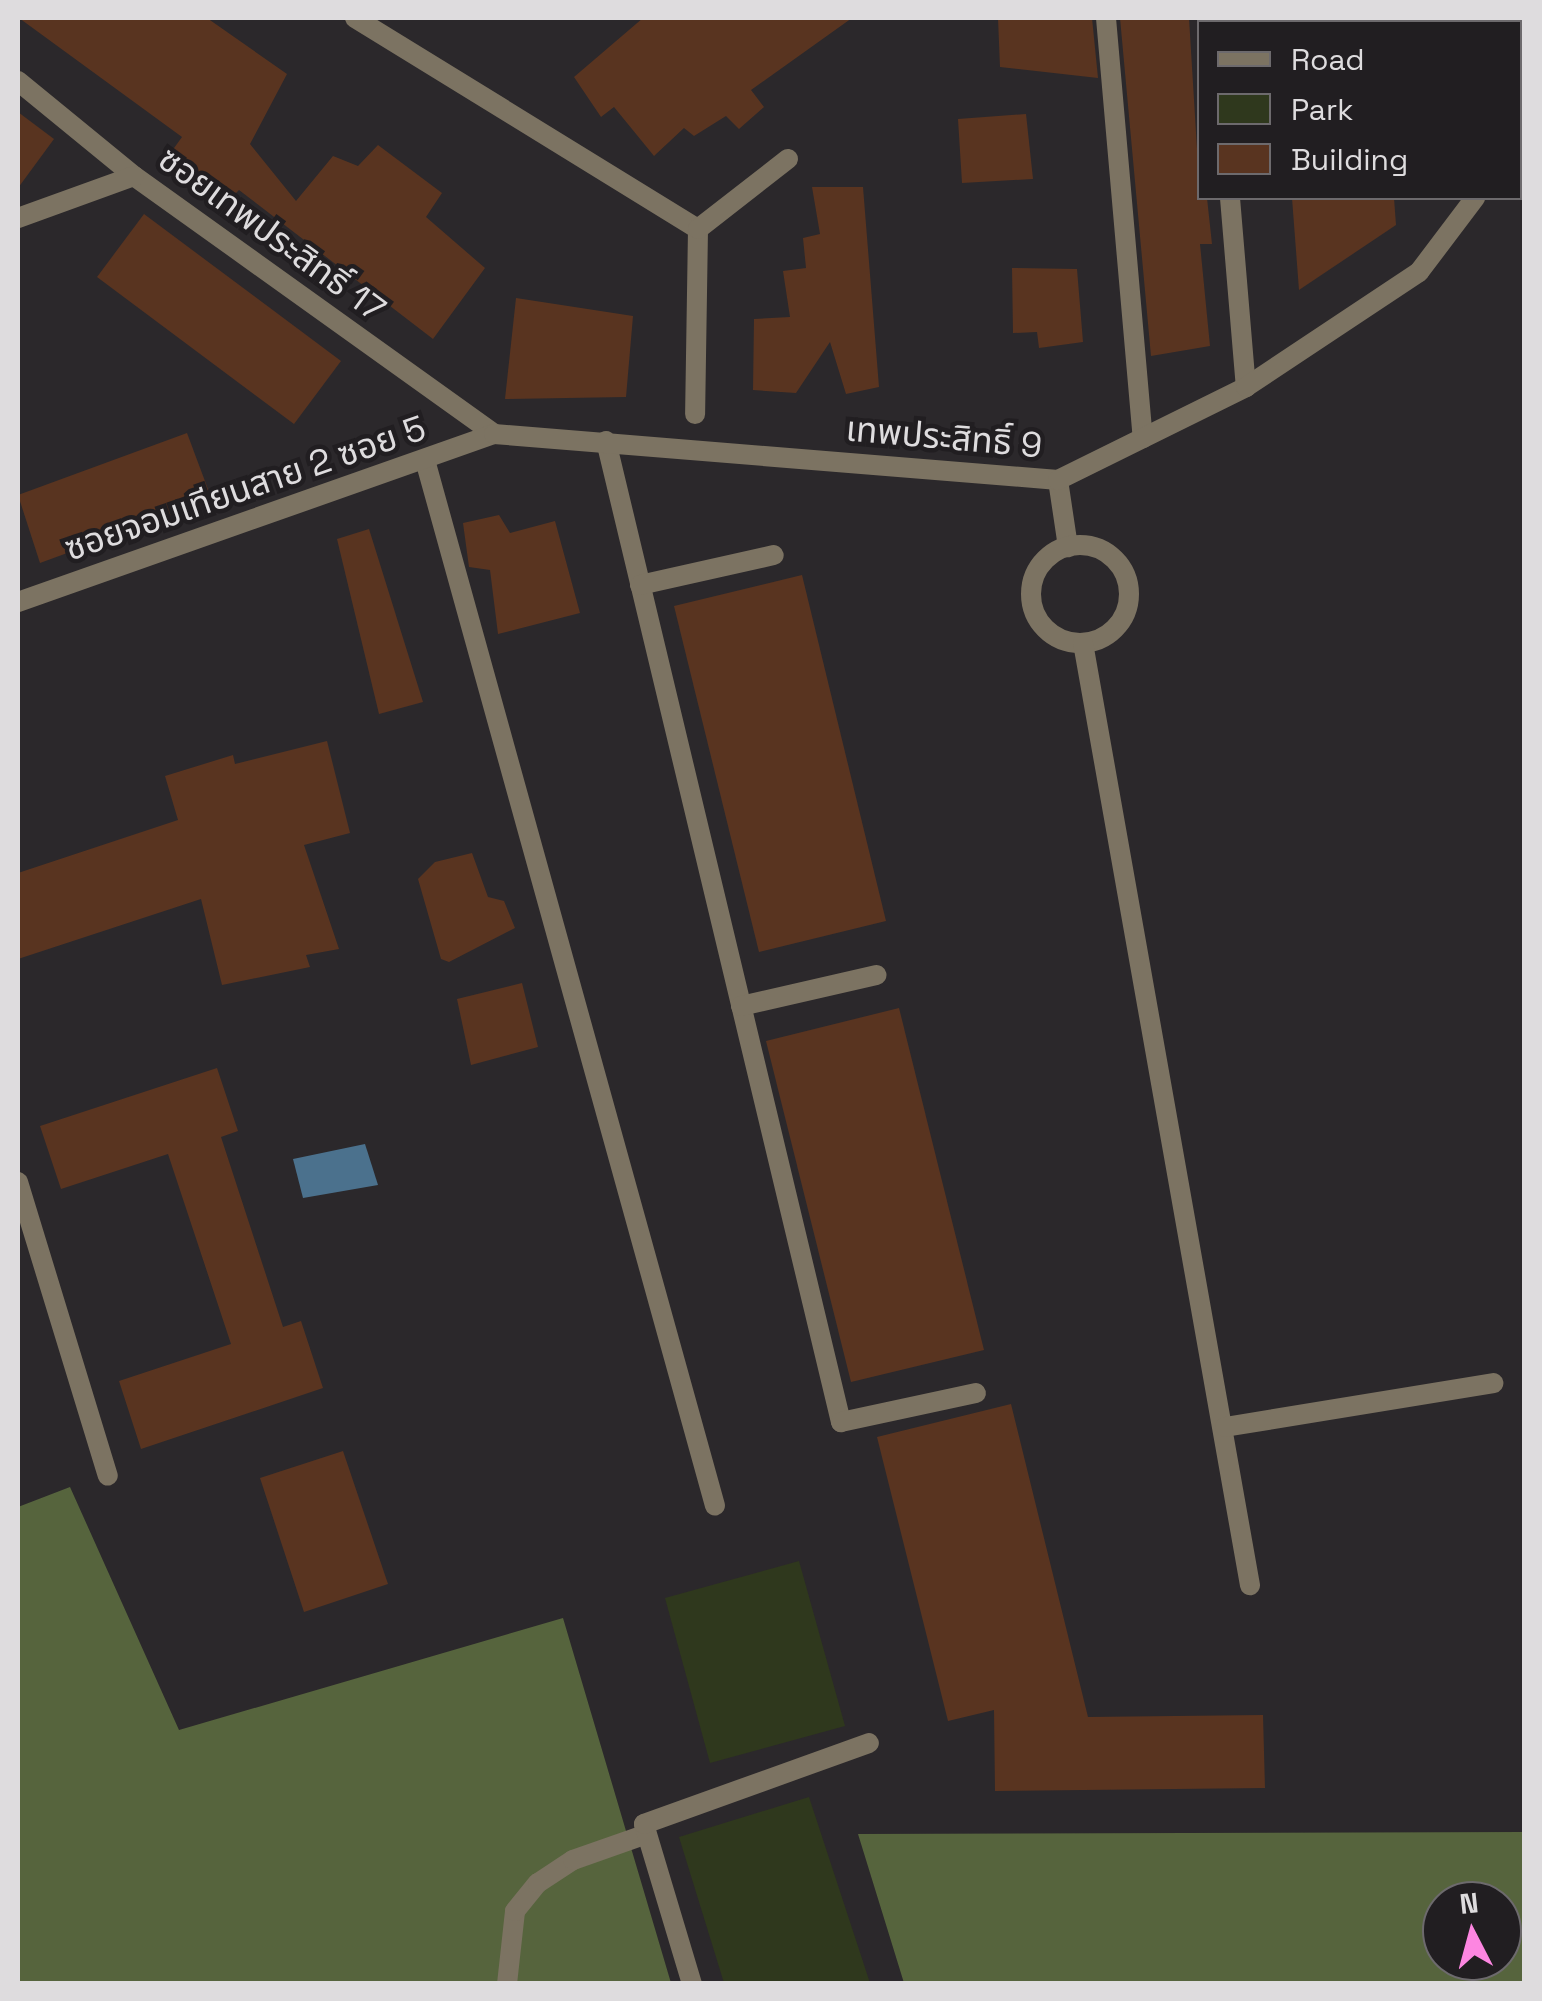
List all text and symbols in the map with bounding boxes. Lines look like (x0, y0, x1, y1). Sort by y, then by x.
legend (1197, 20, 1522, 200)
text: Road (1291, 40, 1365, 79)
text: Park (1291, 90, 1353, 129)
street label: ซอยเทพประสิทธิ์ 17 (150, 138, 394, 330)
text: Building (1291, 140, 1408, 179)
street label: ซอยจอมเทียนสาย 2 ซอย 5 (59, 406, 431, 570)
street label: เทพประสิทธิ์ 9 (844, 408, 1044, 466)
north arrow (1422, 1881, 1522, 1981)
text: N (1458, 1884, 1480, 1922)

